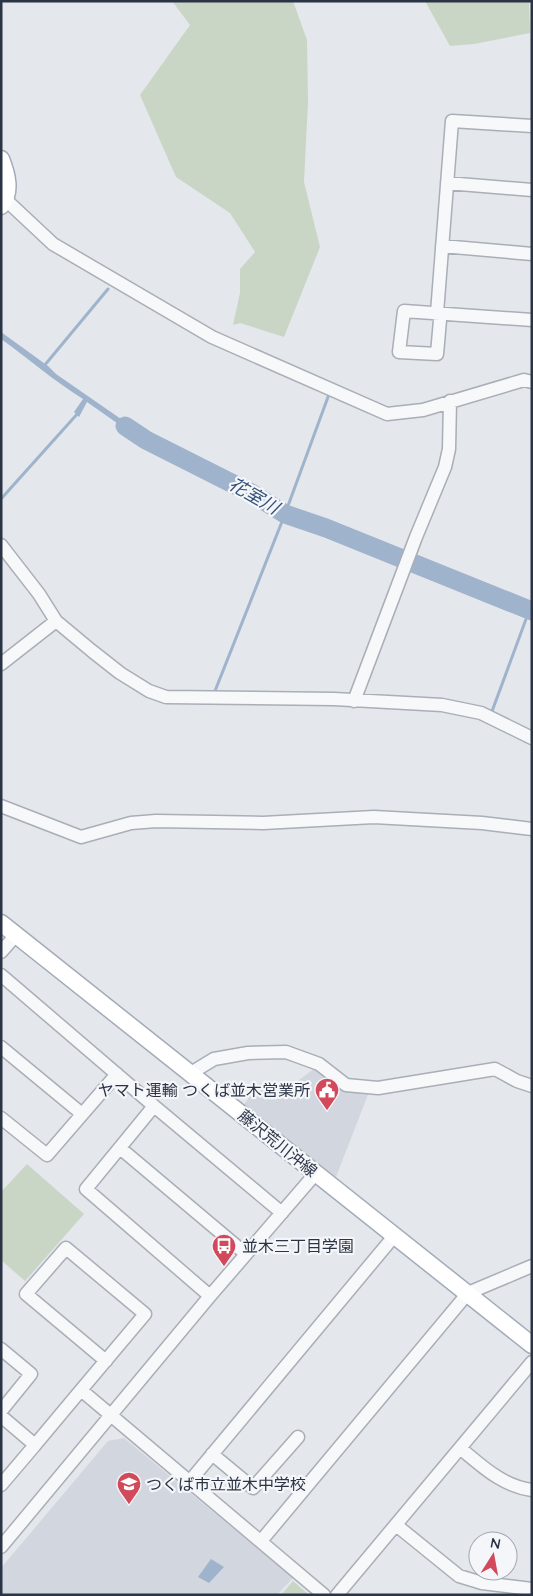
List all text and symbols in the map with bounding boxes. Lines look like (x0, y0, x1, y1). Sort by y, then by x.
water label: 花室川 (225, 472, 285, 520)
public building icon: ヤマト運輸 つくば並木営業所 (314, 1077, 340, 1111)
place label: ヤマト運輸 つくば並木営業所 (98, 1080, 310, 1100)
street label: 藤沢荒川沖線 (234, 1105, 322, 1181)
bus stop icon: 並木三丁目学園 (211, 1233, 237, 1267)
place label: 並木三丁目学園 (242, 1236, 354, 1256)
school or university icon: つくば市立並木中学校 (116, 1471, 142, 1505)
place label: つくば市立並木中学校 (146, 1474, 306, 1494)
north arrow (468, 1531, 518, 1581)
text: N (489, 1533, 502, 1553)

